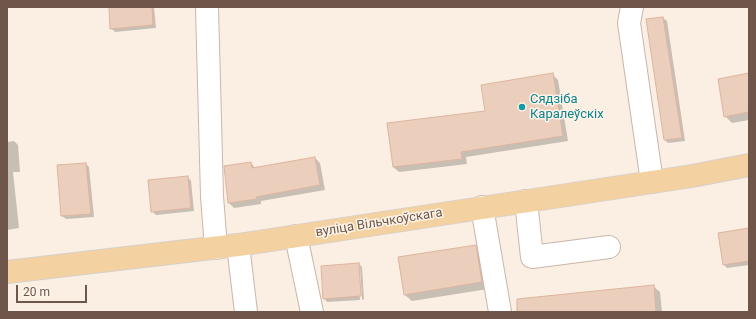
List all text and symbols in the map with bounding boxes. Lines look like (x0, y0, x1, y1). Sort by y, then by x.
place label: Сядзіба Каралеўскіх (530, 92, 604, 123)
marker: Сядзіба Каралеўскіх (517, 102, 527, 112)
street label: вуліца Вільчкоўскага (314, 205, 444, 241)
scale bar (18, 277, 89, 303)
text: 20 m (23, 285, 50, 299)

